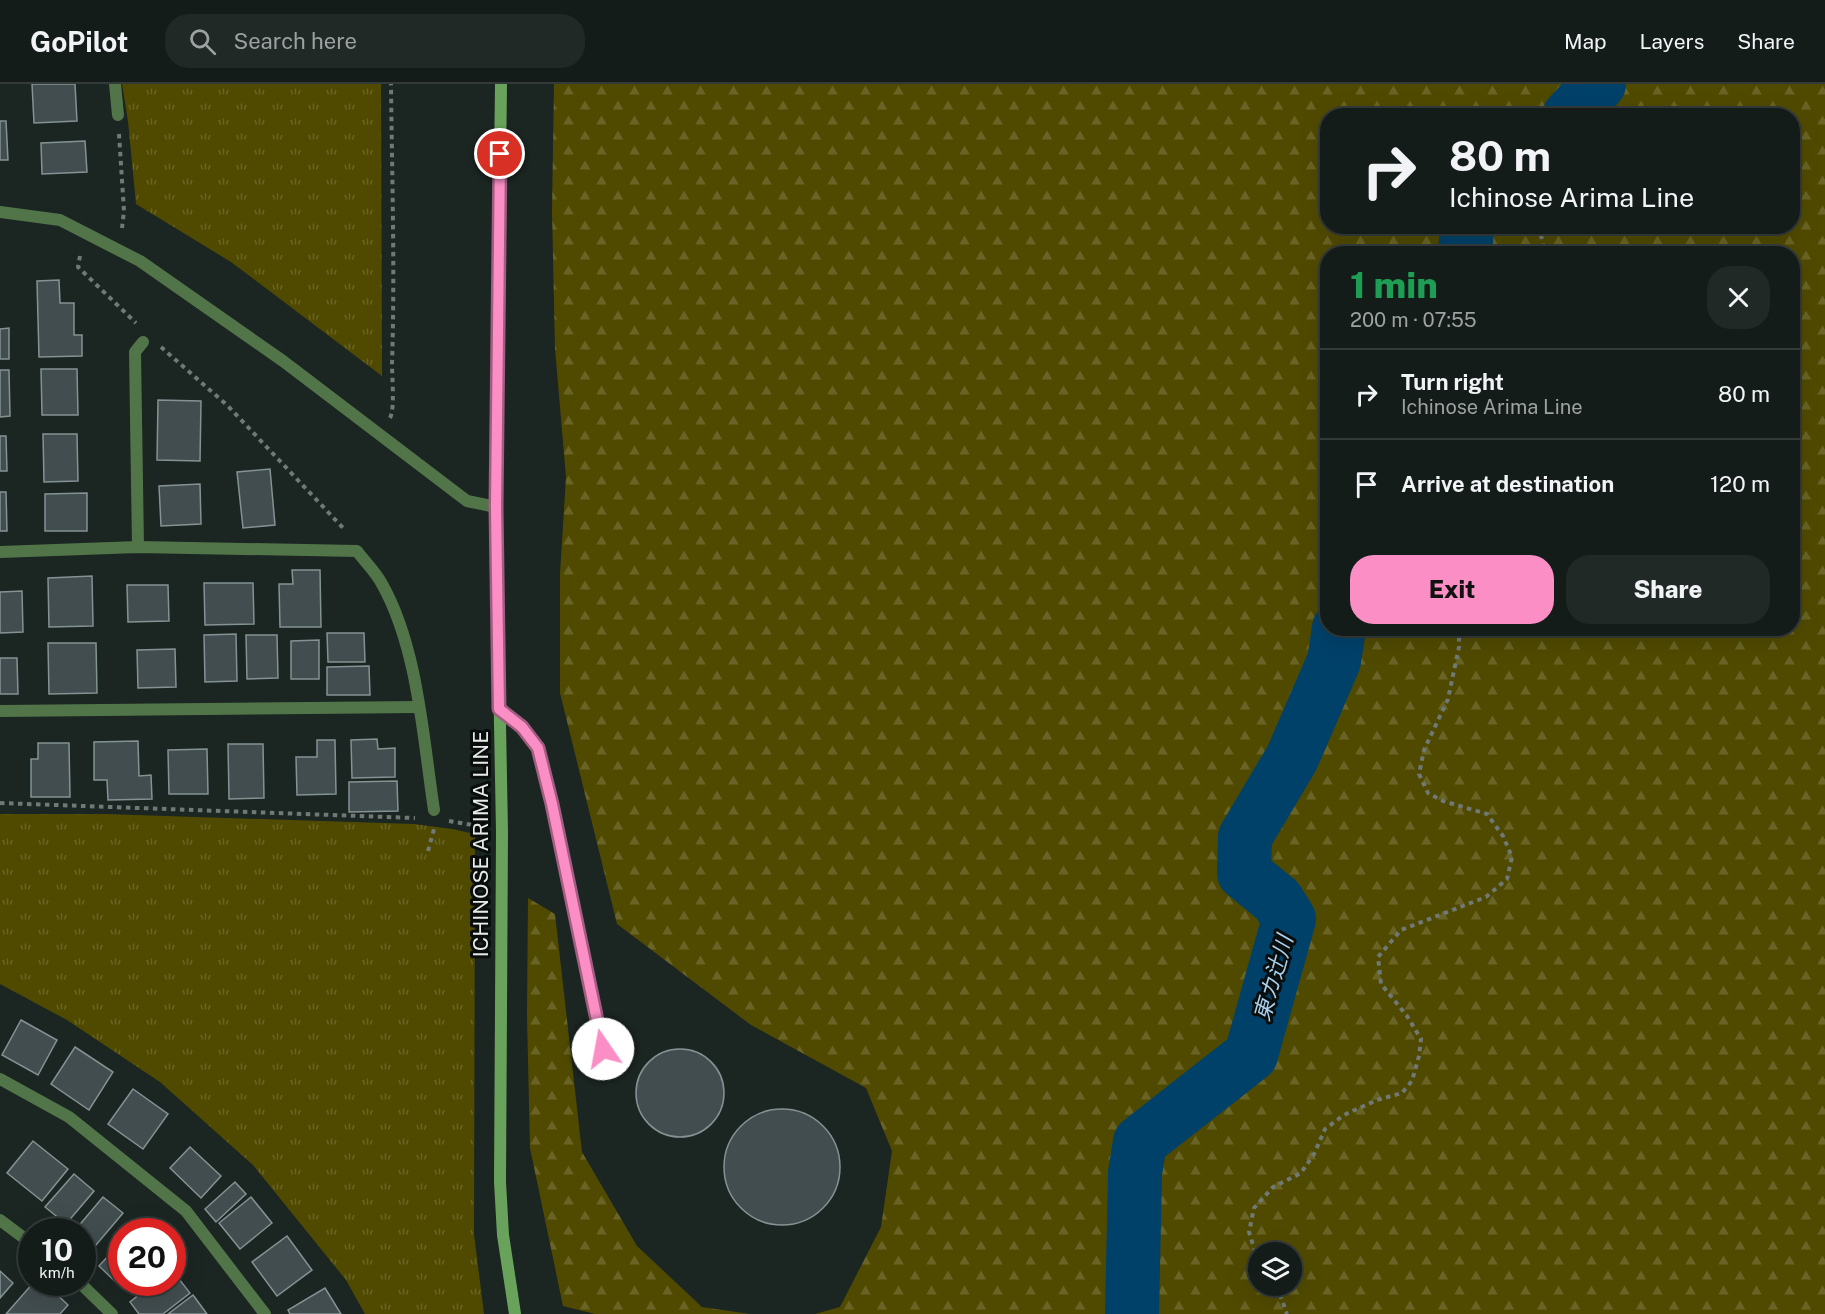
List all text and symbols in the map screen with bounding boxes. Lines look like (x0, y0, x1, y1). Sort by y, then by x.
search box (165, 14, 585, 68)
text: GoPilot (30, 25, 129, 58)
icon: search (186, 25, 219, 58)
text: Search here (234, 28, 357, 54)
text: Map (1564, 29, 1607, 54)
text: Layers (1640, 29, 1704, 54)
text: Share (1737, 29, 1795, 54)
pin (474, 128, 525, 179)
text: 80 m (1449, 131, 1551, 180)
icon: right (1350, 132, 1428, 210)
icon: arrive (483, 137, 516, 170)
text: Ichinose Arima Line (1449, 181, 1694, 213)
text: 1 min (1350, 264, 1438, 306)
button: close (1707, 266, 1770, 329)
text: 200 m · 07:55 (1350, 308, 1477, 332)
text: Turn right (1401, 369, 1504, 395)
icon: right (1350, 378, 1383, 411)
text: 80 m (1718, 381, 1770, 407)
text: Ichinose Arima Line (1401, 395, 1583, 419)
icon: arrive (1350, 468, 1383, 501)
text: Arrive at destination (1401, 471, 1614, 497)
text: 120 m (1710, 471, 1770, 497)
button: Exit (1350, 555, 1554, 624)
button: Share (1566, 555, 1770, 624)
street label: ICHINOSE ARIMA LINE (468, 731, 493, 957)
water label: 東カ辻川 (1248, 930, 1298, 1024)
position arrow (571, 1017, 635, 1081)
speed limit sign: 20 (108, 1218, 186, 1296)
text: 10 (41, 1232, 73, 1268)
map controls (1248, 1242, 1302, 1296)
button: layers (1248, 1242, 1302, 1296)
text: km/h (39, 1264, 75, 1281)

